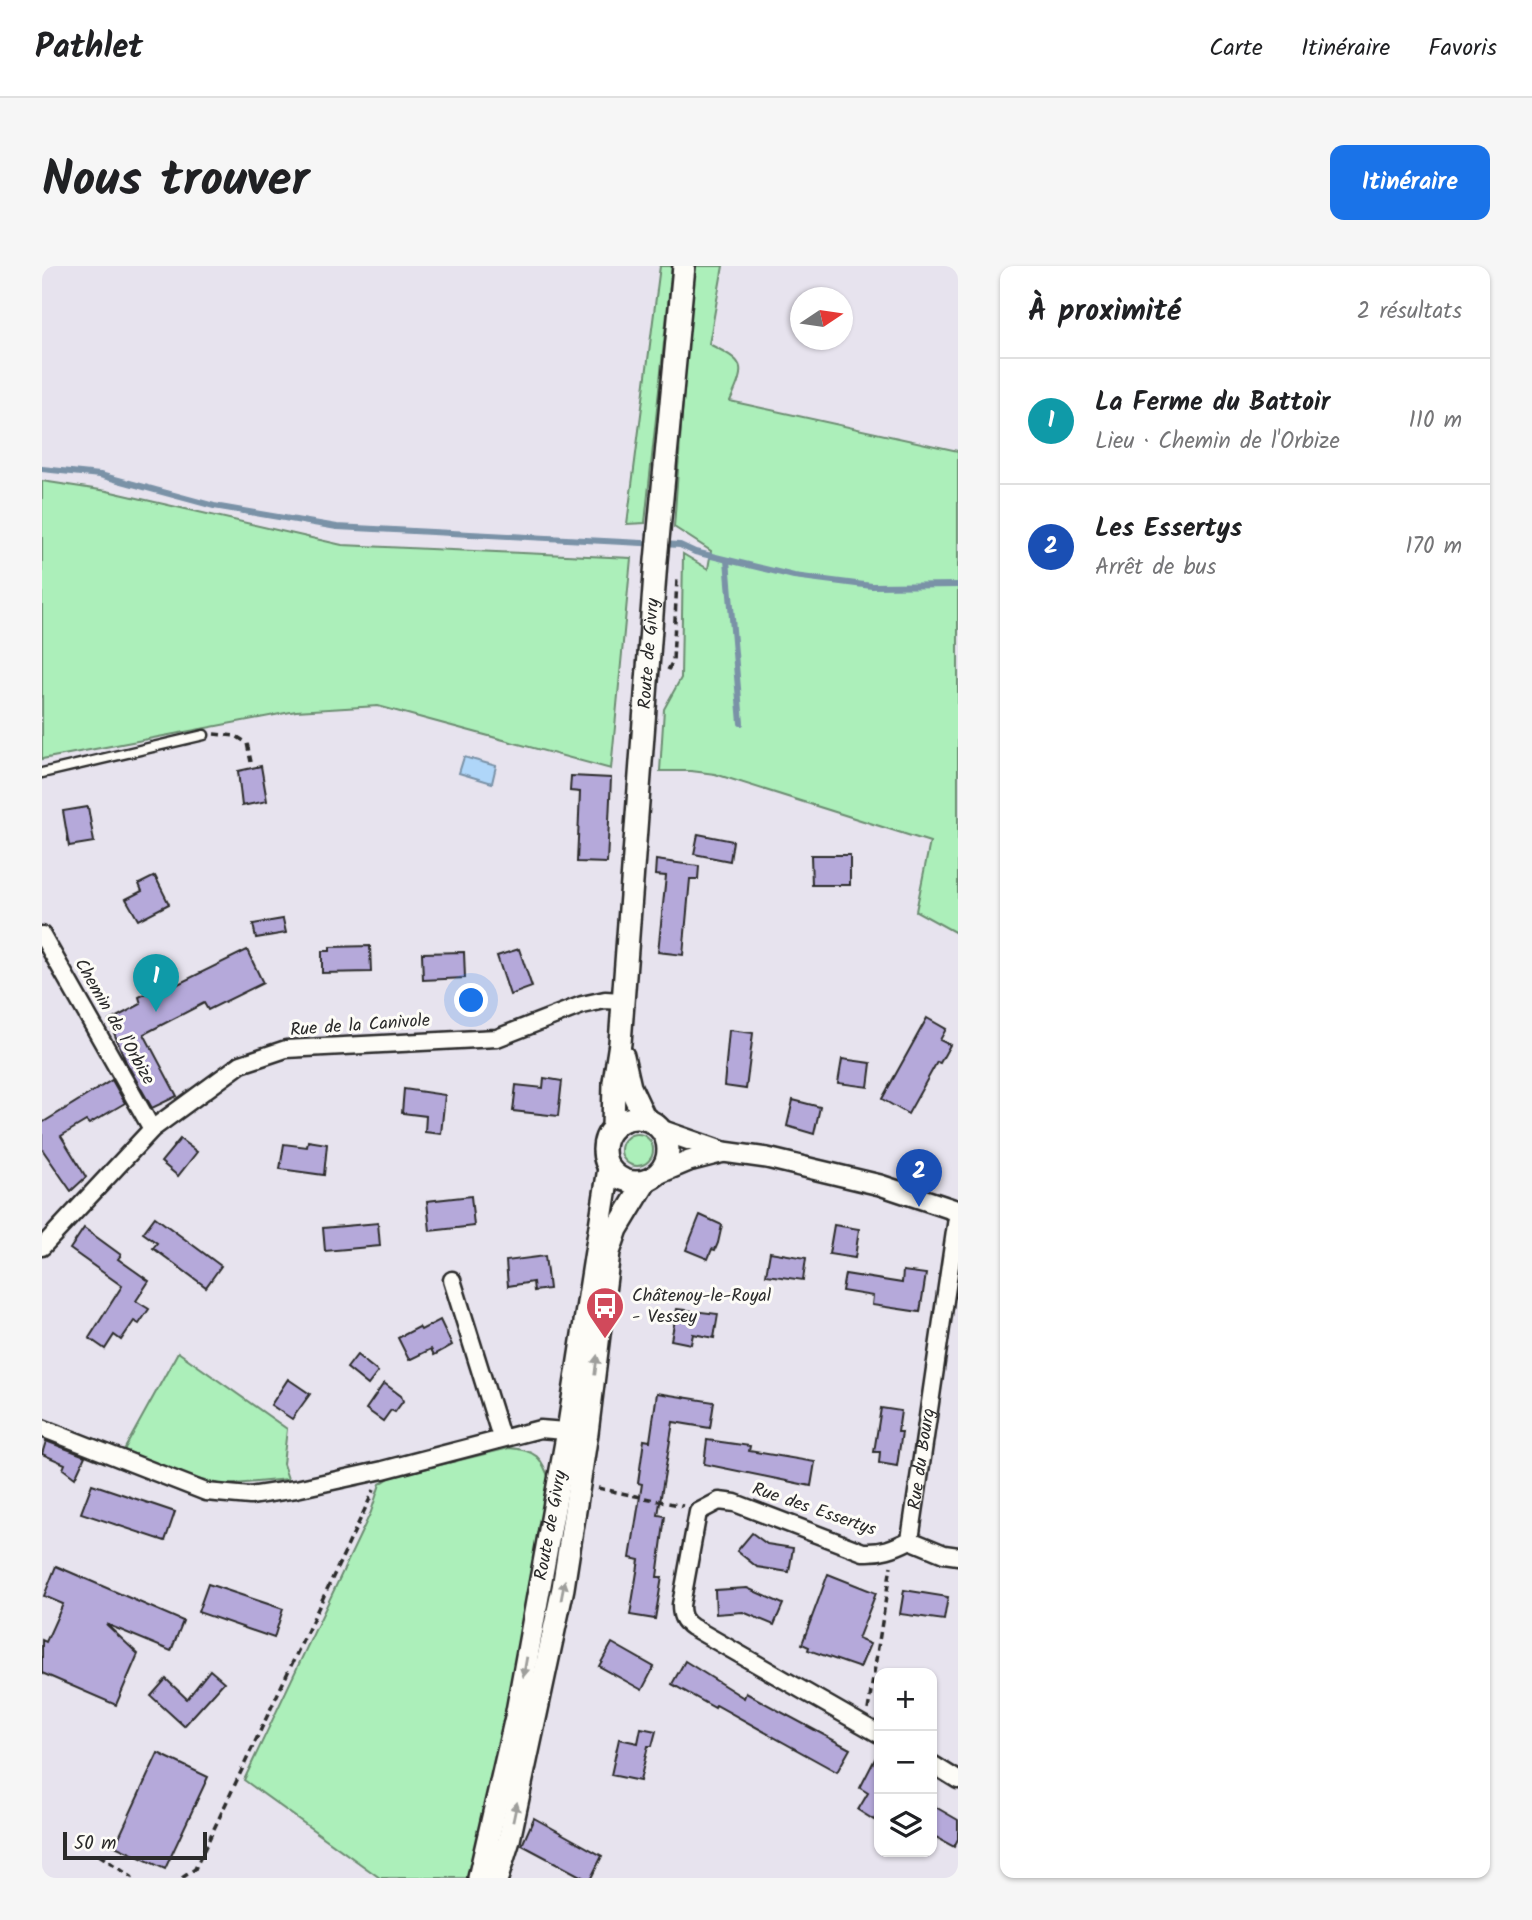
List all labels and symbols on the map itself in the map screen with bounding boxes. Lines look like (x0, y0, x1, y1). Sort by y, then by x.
north arrow (790, 287, 853, 350)
street label: Route de Givry (630, 596, 668, 710)
street label: Chemin de l'Orbize (66, 953, 162, 1091)
pin: 1 (133, 954, 179, 1012)
your location (454, 983, 488, 1017)
street label: Rue de la Canivole (289, 1007, 431, 1045)
pin: 2 (896, 1149, 942, 1207)
place label: Châtenoy-le-Royal - Vessey (632, 1282, 772, 1332)
bus stop icon: Châtenoy-le-Royal - Vessey (584, 1285, 626, 1340)
one-way arrow (591, 1354, 602, 1376)
street label: Rue du Bourg (900, 1406, 944, 1512)
street label: Route de Givry (527, 1467, 575, 1583)
street label: Rue des Essertys (748, 1475, 880, 1545)
one-way arrow (557, 1579, 568, 1601)
one-way arrow (520, 1656, 531, 1678)
one-way arrow (510, 1801, 521, 1823)
scale bar (63, 1829, 206, 1861)

